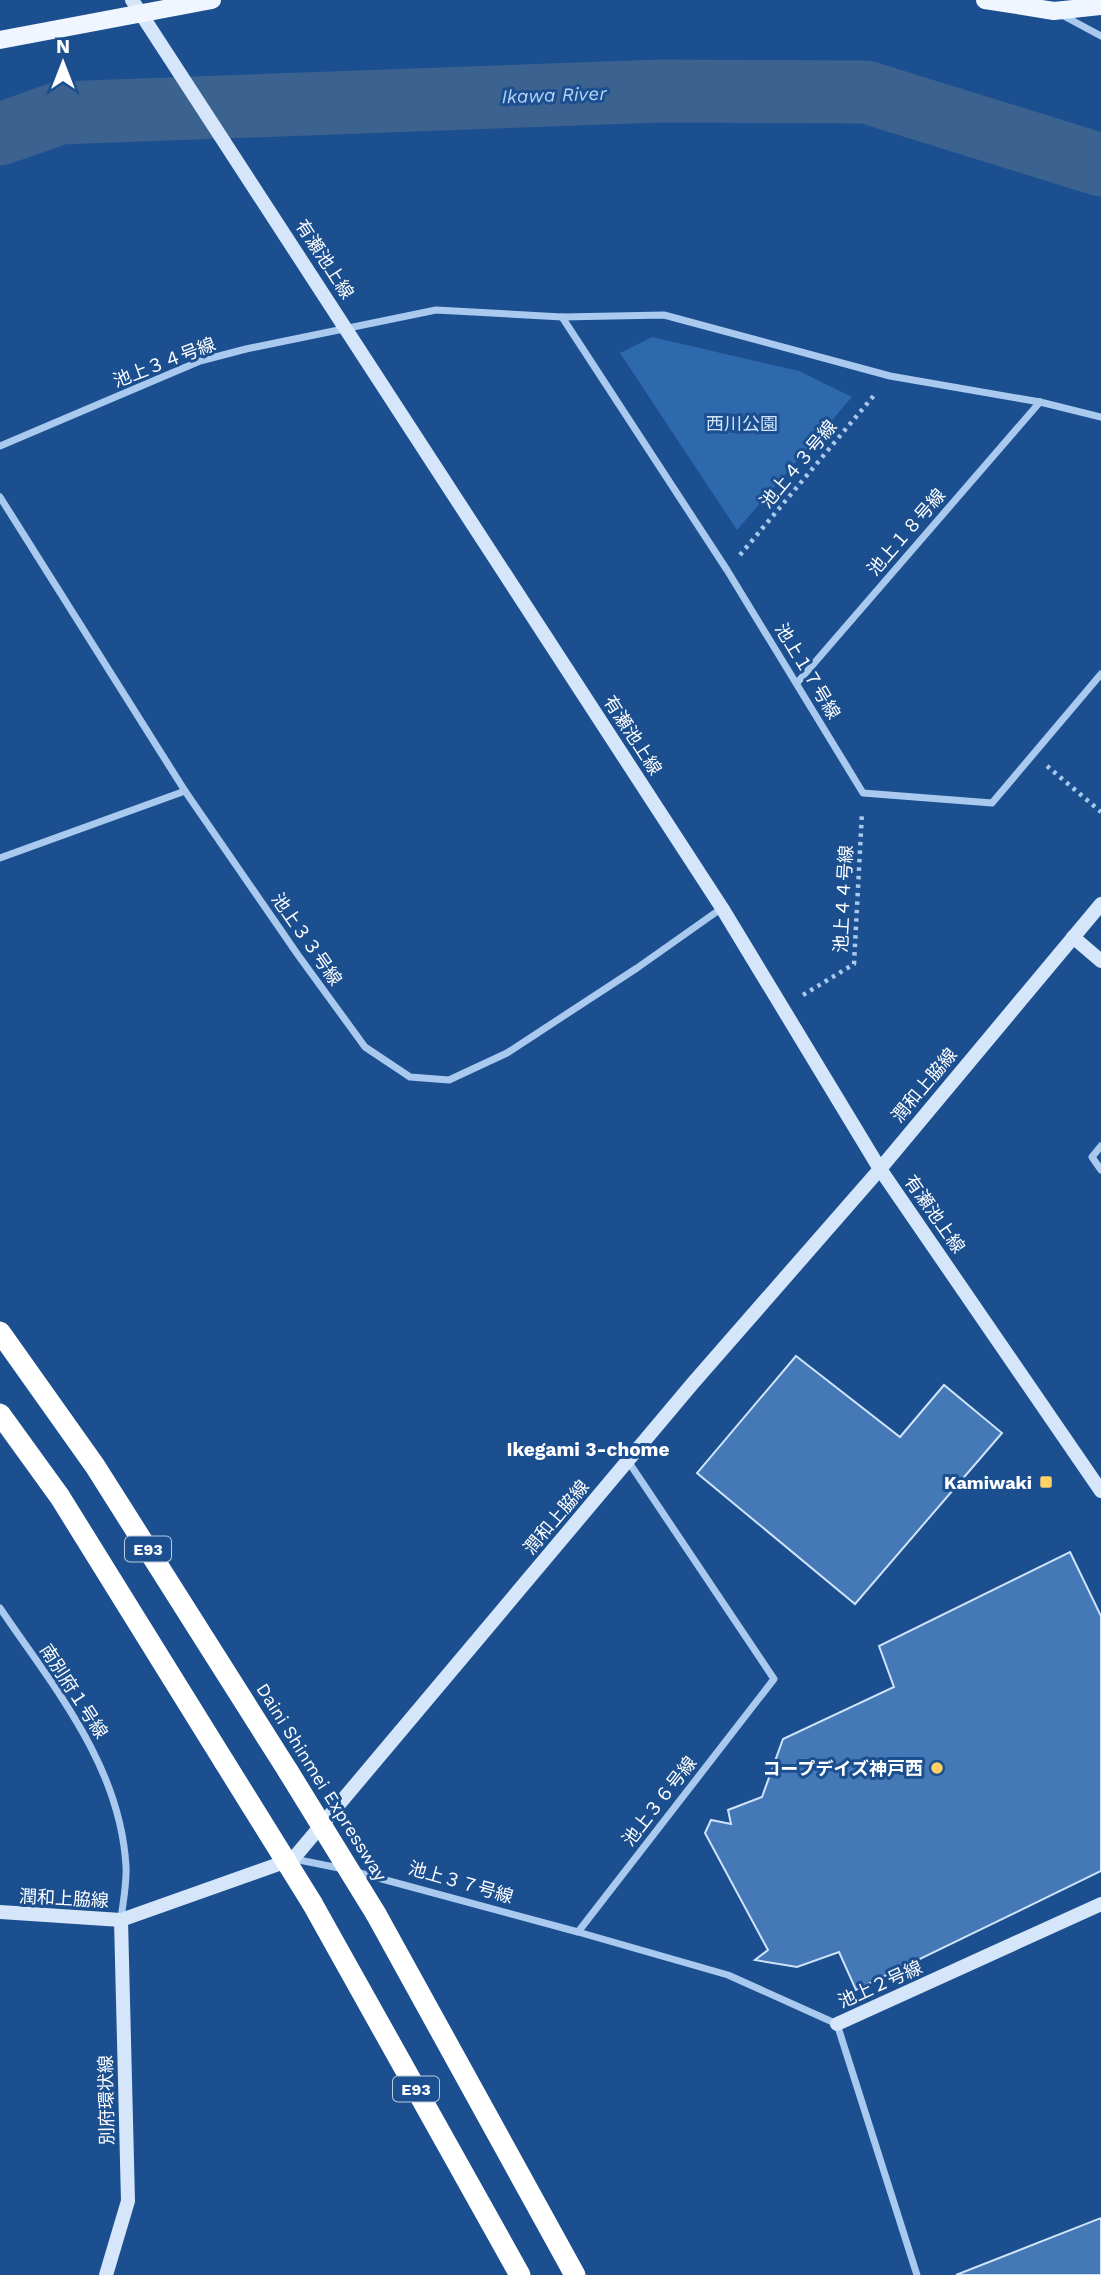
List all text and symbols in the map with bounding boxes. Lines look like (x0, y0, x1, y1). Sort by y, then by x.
north arrow (28, 28, 98, 98)
text: N (56, 35, 70, 58)
water label: Ikawa River (501, 82, 608, 108)
street label: 有瀬池上線 (292, 216, 358, 302)
street label: 池上３４号線 (110, 333, 218, 391)
park label: 西川公園 (706, 413, 778, 434)
street label: 池上４３号線 (755, 416, 841, 512)
street label: 池上１８号線 (863, 484, 949, 580)
street label: 池上１７号線 (771, 619, 845, 723)
street label: 有瀬池上線 (600, 692, 666, 778)
street label: 池上４４号線 (830, 845, 856, 953)
street label: 池上３３号線 (267, 889, 347, 989)
street label: 潤和上脇線 (887, 1044, 961, 1126)
street label: 有瀬池上線 (901, 1171, 969, 1257)
district label: Ikegami 3-chome (507, 1438, 669, 1461)
place label: Kamiwaki (944, 1472, 1032, 1493)
marker: Kamiwaki (1038, 1474, 1054, 1490)
street label: 潤和上脇線 (519, 1476, 593, 1558)
road number: E93 (125, 1536, 171, 1562)
street label: 南別府１号線 (36, 1640, 112, 1742)
street label: Daini Shinmei Expressway (252, 1679, 392, 1885)
street label: 池上３６号線 (617, 1752, 701, 1850)
place label: コープデイズ神戸西 (763, 1758, 923, 1779)
marker: コープデイズ神戸西 (929, 1760, 945, 1776)
street label: 池上３７号線 (406, 1857, 516, 1907)
street label: 潤和上脇線 (19, 1885, 109, 1911)
street label: 池上２号線 (835, 1956, 925, 2012)
street label: 別府環状線 (95, 2055, 117, 2145)
road number: E93 (393, 2076, 439, 2102)

